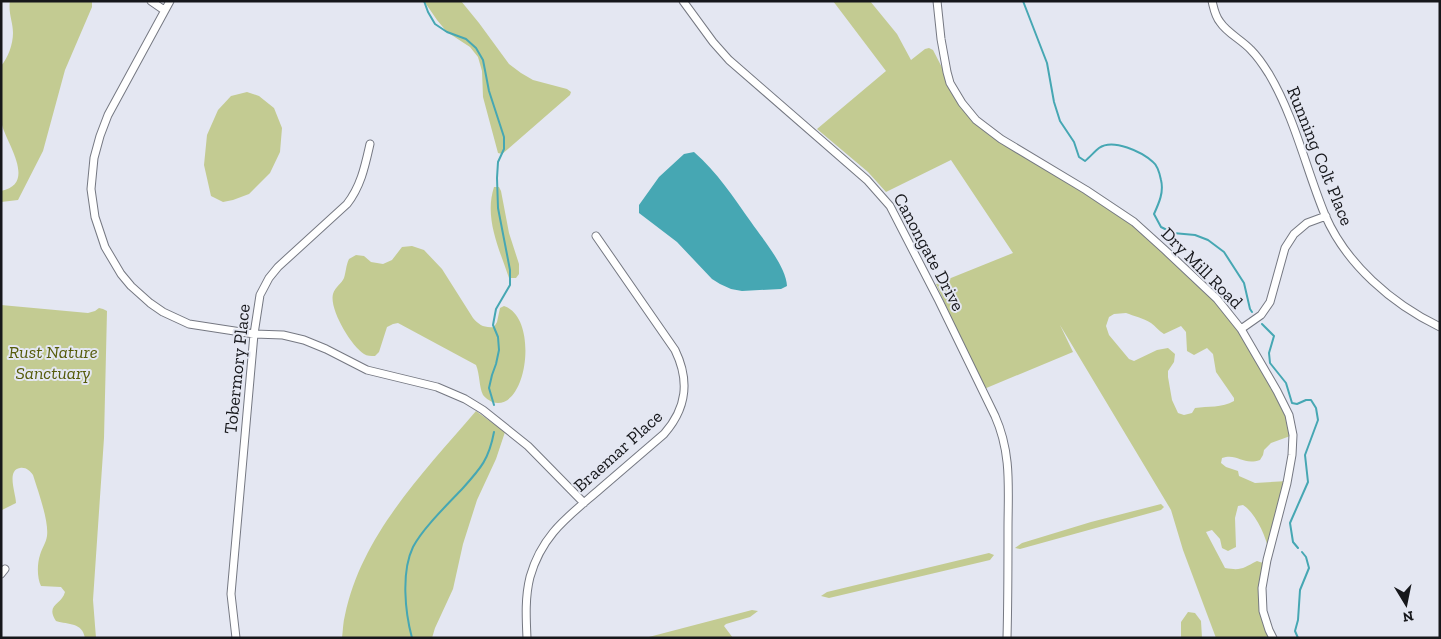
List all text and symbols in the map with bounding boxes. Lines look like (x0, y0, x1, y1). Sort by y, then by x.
street label: Running Colt Place (1282, 83, 1358, 229)
street label: Canongate Drive (889, 189, 969, 315)
street label: Dry Mill Road (1157, 223, 1247, 313)
street label: Tobermory Place (219, 303, 255, 435)
park label: Rust Nature Sanctuary (8, 341, 98, 384)
street label: Braemar Place (569, 405, 667, 497)
north arrow (1381, 579, 1431, 629)
text: N (1401, 607, 1415, 626)

